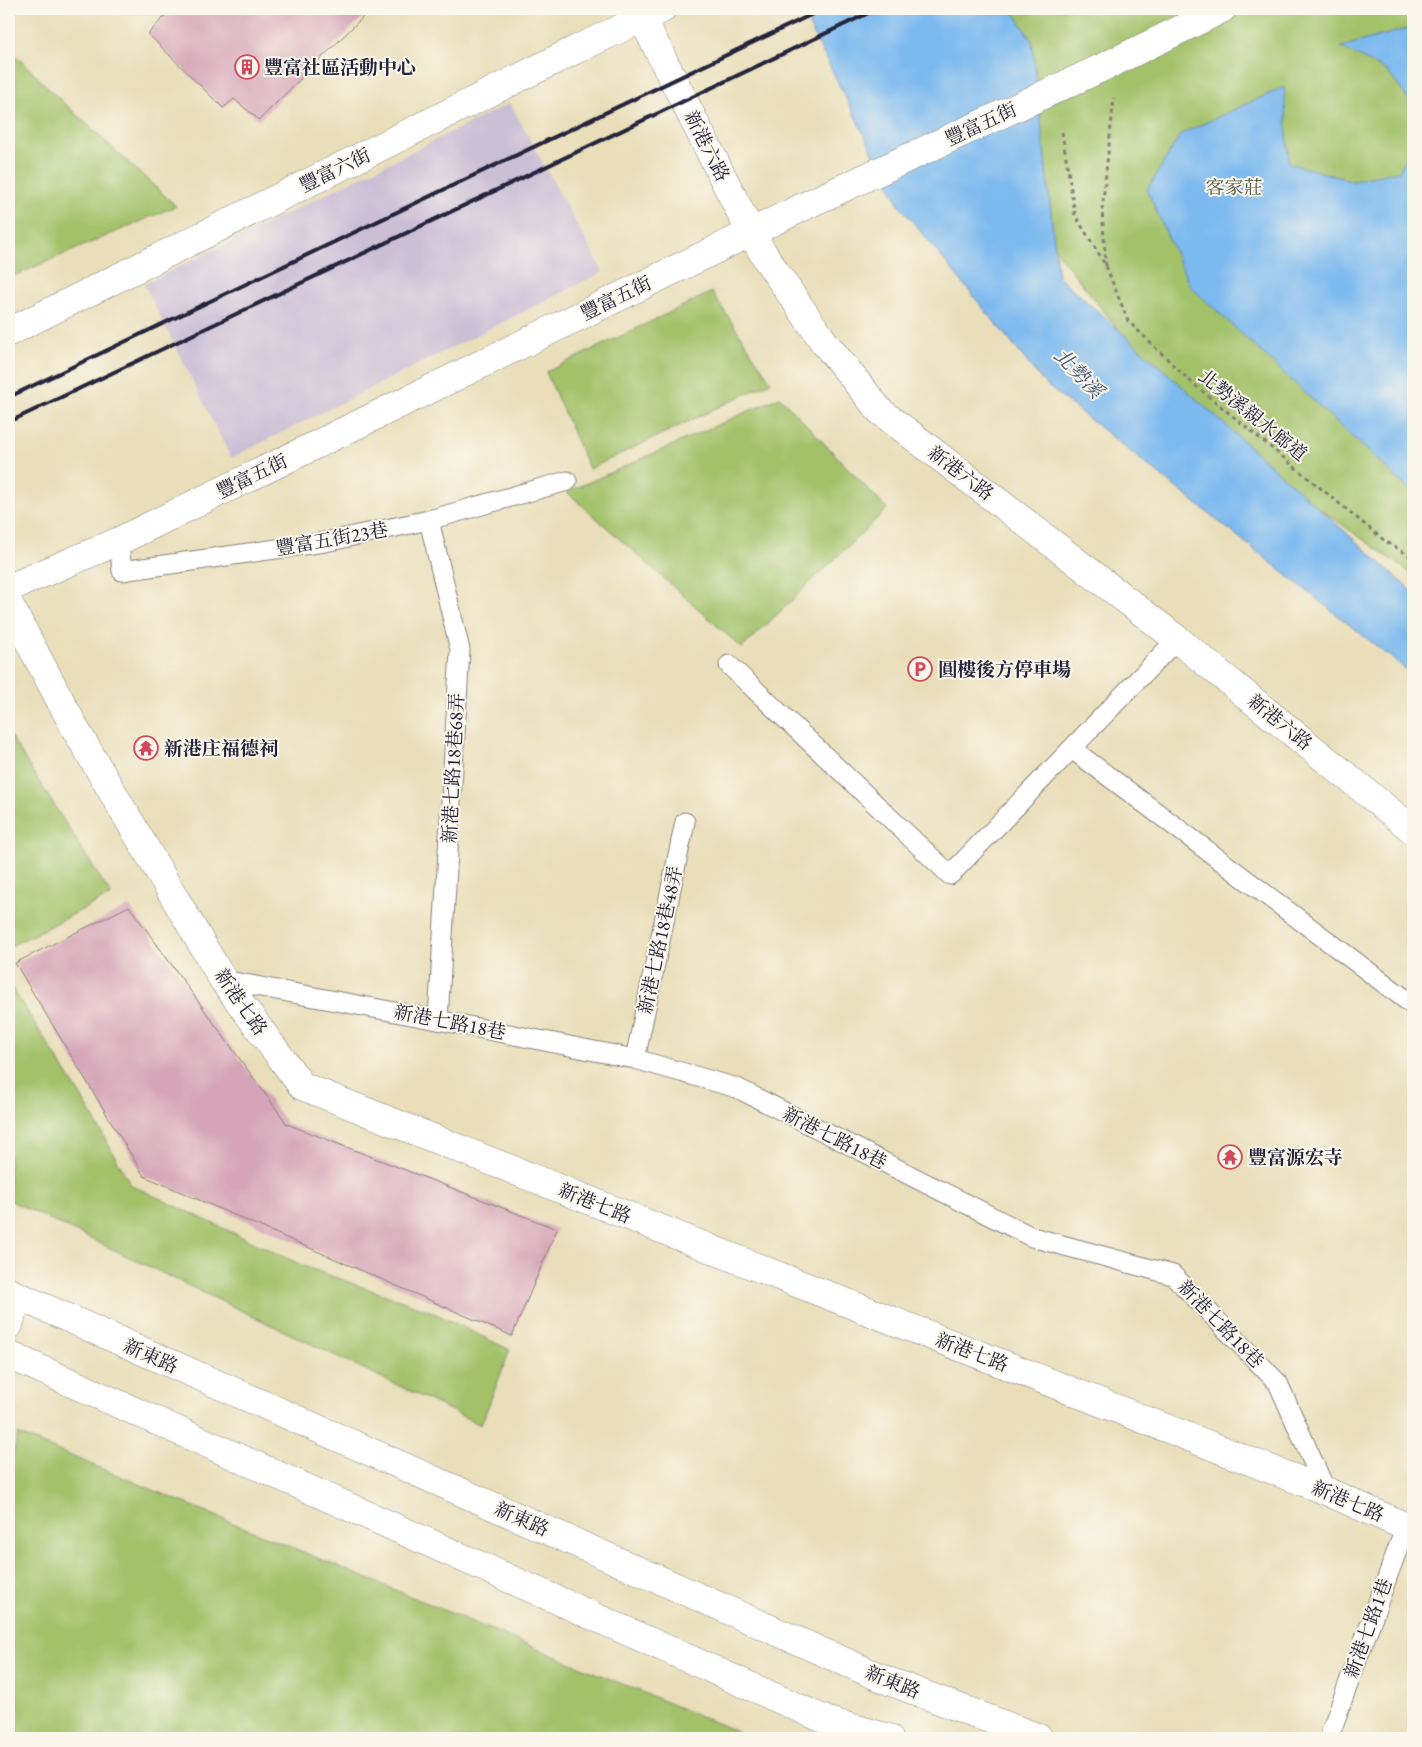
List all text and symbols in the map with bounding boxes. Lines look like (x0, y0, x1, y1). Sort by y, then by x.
building icon: 豐富社區活動中心 (234, 54, 260, 80)
place label: 豐富社區活動中心 (264, 55, 416, 80)
street label: 豐富五街 (941, 97, 1021, 151)
street label: 新港六路 (679, 106, 735, 186)
street label: 豐富六街 (295, 142, 375, 198)
park label: 客家莊 (1205, 175, 1263, 200)
street label: 豐富五街 (576, 270, 656, 326)
water label: 北勢溪 (1049, 342, 1111, 405)
street label: 北勢溪親水廊道 (1193, 363, 1313, 467)
street label: 新港六路 (923, 440, 999, 506)
street label: 豐富五街 (212, 448, 292, 504)
street label: 豐富五街23巷 (274, 517, 390, 561)
parking icon: 圓樓後方停車場 (907, 656, 933, 682)
place label: 圓樓後方停車場 (938, 657, 1071, 682)
street label: 新港六路 (1243, 688, 1317, 756)
street label: 新港七路18巷68弄 (437, 692, 469, 844)
temple icon: 新港庄福德祠 (133, 735, 159, 761)
place label: 新港庄福德祠 (164, 736, 278, 761)
street label: 新港七路18巷48弄 (632, 864, 688, 1016)
street label: 新港七路 (209, 964, 273, 1040)
street label: 新港七路18巷 (392, 999, 508, 1045)
street label: 新港七路18巷 (779, 1101, 891, 1175)
temple icon: 豐富源宏寺 (1217, 1144, 1243, 1170)
place label: 豐富源宏寺 (1248, 1145, 1343, 1170)
street label: 新港七路 (555, 1177, 635, 1229)
street label: 新港七路18巷 (1173, 1275, 1269, 1373)
street label: 新港七路 (932, 1327, 1012, 1377)
street label: 新東路 (120, 1333, 182, 1379)
street label: 新港七路 (1308, 1475, 1388, 1527)
street label: 新東路 (491, 1496, 553, 1542)
street label: 新港七路1巷 (1338, 1575, 1398, 1681)
street label: 新東路 (862, 1660, 924, 1704)

